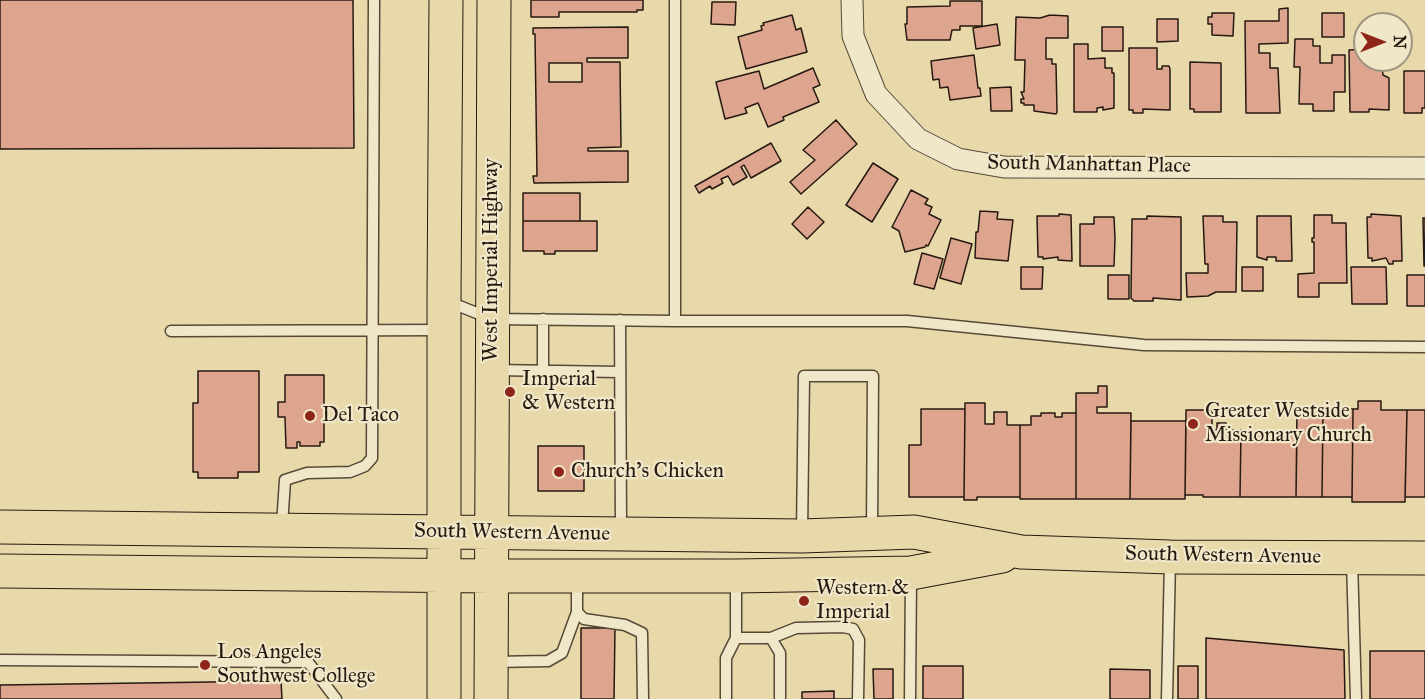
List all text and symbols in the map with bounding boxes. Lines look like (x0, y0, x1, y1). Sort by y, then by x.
north arrow (1353, 12, 1413, 72)
text: N (1390, 35, 1409, 49)
street label: South Manhattan Place (987, 151, 1191, 179)
street label: West Imperial Highway (479, 158, 505, 362)
place label: Imperial & Western (522, 367, 615, 417)
marker: Imperial & Western (503, 385, 517, 399)
place label: Greater Westside Missionary Church (1205, 399, 1372, 449)
place label: Del Taco (322, 403, 399, 429)
marker: Del Taco (303, 409, 317, 423)
marker: Greater Westside Missionary Church (1186, 417, 1200, 431)
place label: Church's Chicken (571, 459, 724, 485)
marker: Church's Chicken (552, 465, 566, 479)
street label: South Western Avenue (414, 519, 610, 547)
street label: South Western Avenue (1125, 542, 1321, 570)
place label: Western & Imperial (816, 576, 909, 626)
marker: Western & Imperial (797, 594, 811, 608)
place label: Los Angeles Southwest College (217, 640, 375, 690)
marker: Los Angeles Southwest College (198, 658, 212, 672)

